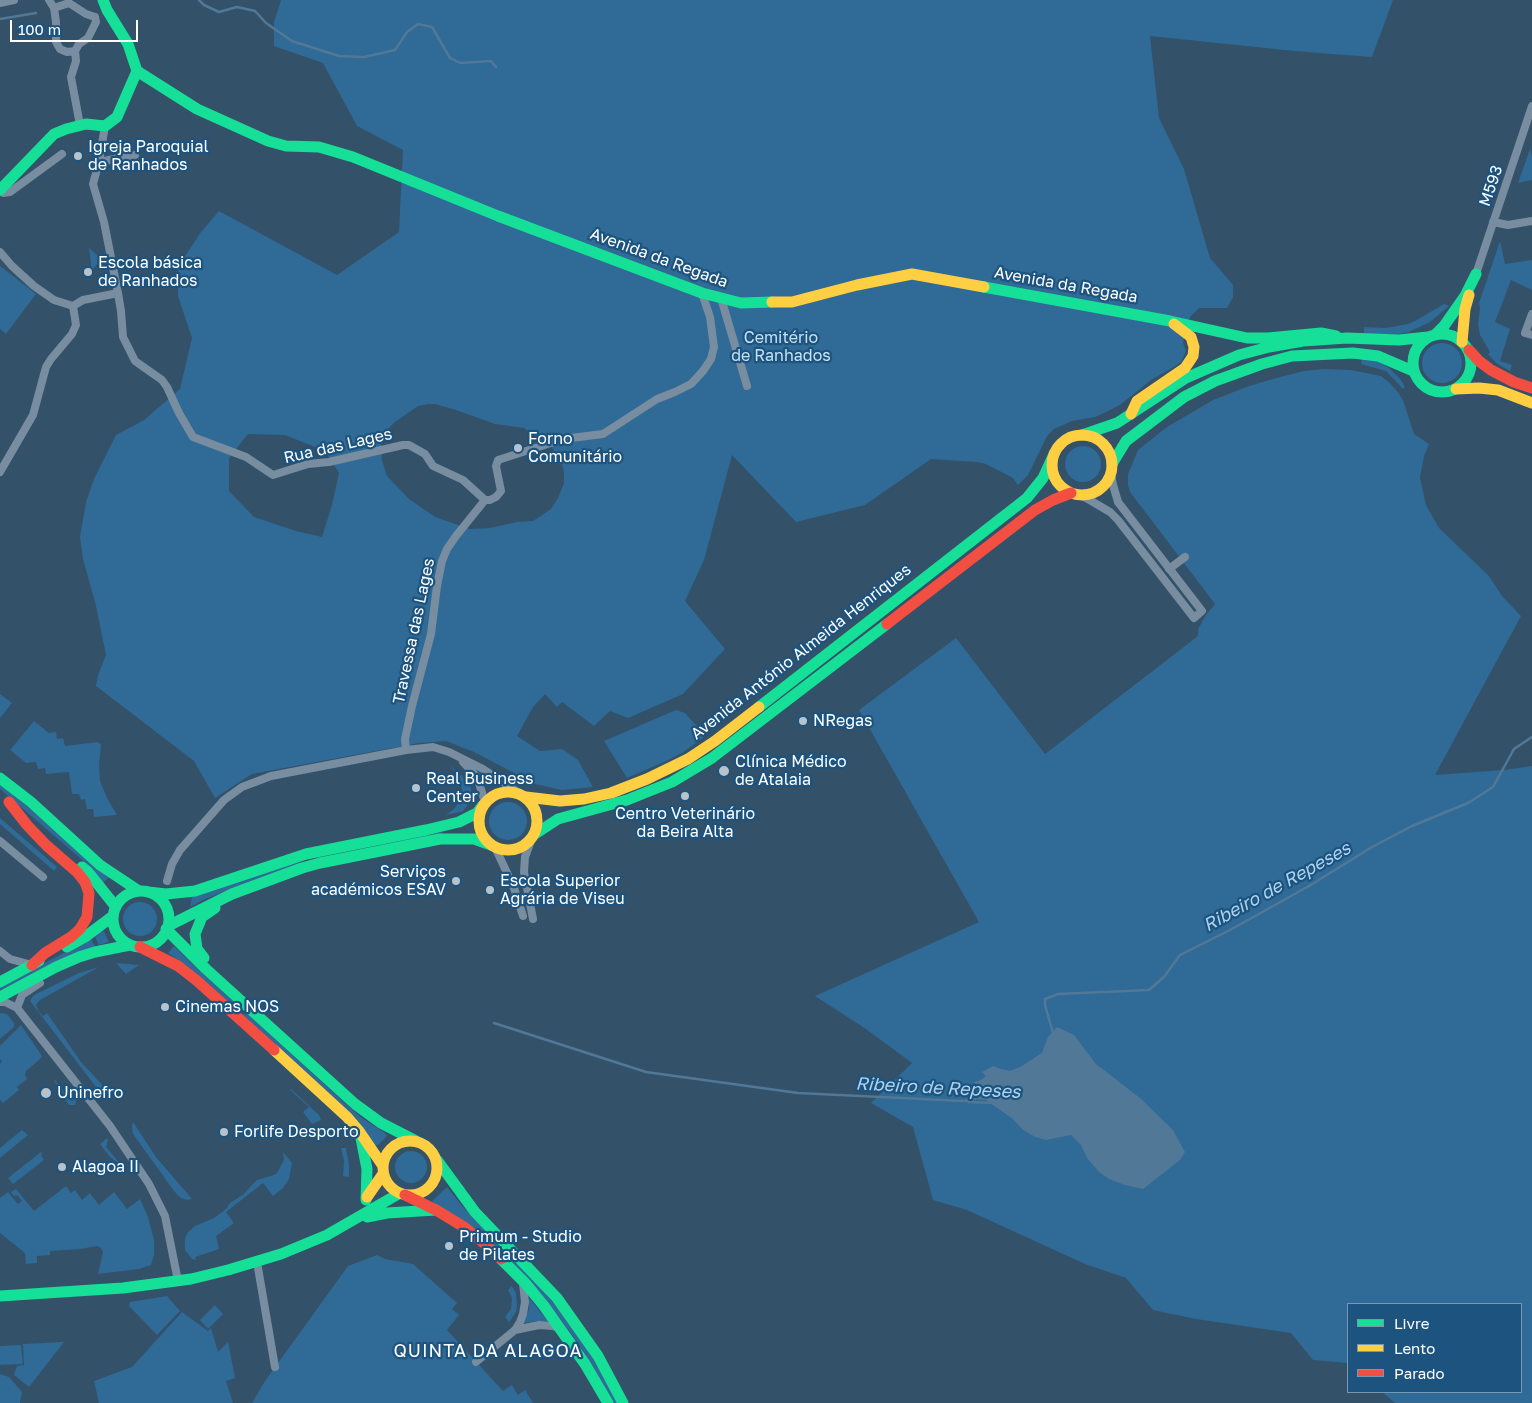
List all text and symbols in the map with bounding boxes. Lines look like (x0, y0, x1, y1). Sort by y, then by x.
scale bar (12, 10, 140, 42)
text: 100 m (18, 20, 61, 38)
place label: Igreja Paroquial de Ranhados (88, 137, 209, 175)
marker: Igreja Paroquial de Ranhados (72, 150, 84, 162)
street label: M593 (1475, 163, 1507, 209)
street label: Avenida da Regada (587, 224, 731, 292)
place label: Escola básica de Ranhados (98, 253, 202, 291)
street label: Avenida da Regada (993, 263, 1139, 307)
marker: Escola básica de Ranhados (82, 266, 94, 278)
park label: Cemitério de Ranhados (731, 328, 831, 366)
street label: Rua das Lages (282, 424, 394, 468)
place label: Forno Comunitário (528, 429, 622, 467)
marker: Forno Comunitário (512, 442, 524, 454)
street label: Travessa das Lages (389, 556, 439, 706)
street label: Avenida António Almeida Henriques (687, 560, 915, 744)
place label: NRegas (813, 711, 873, 731)
marker: NRegas (797, 715, 809, 727)
place label: Clínica Médico de Atalaia (735, 752, 847, 790)
marker: Clínica Médico de Atalaia (717, 764, 731, 778)
place label: Real Business Center (426, 769, 533, 807)
marker: Real Business Center (410, 782, 422, 794)
marker: Centro Veterinário da Beira Alta (679, 790, 691, 802)
place label: Centro Veterinário da Beira Alta (615, 804, 755, 842)
water label: Ribeiro de Repeses (1200, 838, 1354, 936)
place label: Serviços académicos ESAV (311, 862, 446, 900)
place label: Escola Superior Agrária de Viseu (500, 871, 625, 909)
marker: Serviços académicos ESAV (450, 875, 462, 887)
marker: Escola Superior Agrária de Viseu (484, 884, 496, 896)
place label: Cinemas NOS (175, 997, 279, 1017)
marker: Cinemas NOS (159, 1001, 171, 1013)
water label: Ribeiro de Repeses (855, 1073, 1021, 1103)
place label: Uninefro (57, 1083, 123, 1103)
marker: Uninefro (39, 1086, 53, 1100)
place label: Forlife Desporto (234, 1122, 359, 1142)
marker: Forlife Desporto (218, 1126, 230, 1138)
place label: Alagoa II (72, 1157, 139, 1177)
marker: Alagoa II (56, 1161, 68, 1173)
place label: Primum - Studio de Pilates (459, 1227, 582, 1265)
marker: Primum - Studio de Pilates (443, 1240, 455, 1252)
legend (1347, 1303, 1522, 1393)
text: Livre (1394, 1314, 1429, 1332)
text: Lento (1394, 1339, 1435, 1357)
district label: QUINTA DA ALAGOA (391, 1340, 585, 1362)
text: Parado (1394, 1364, 1445, 1382)

